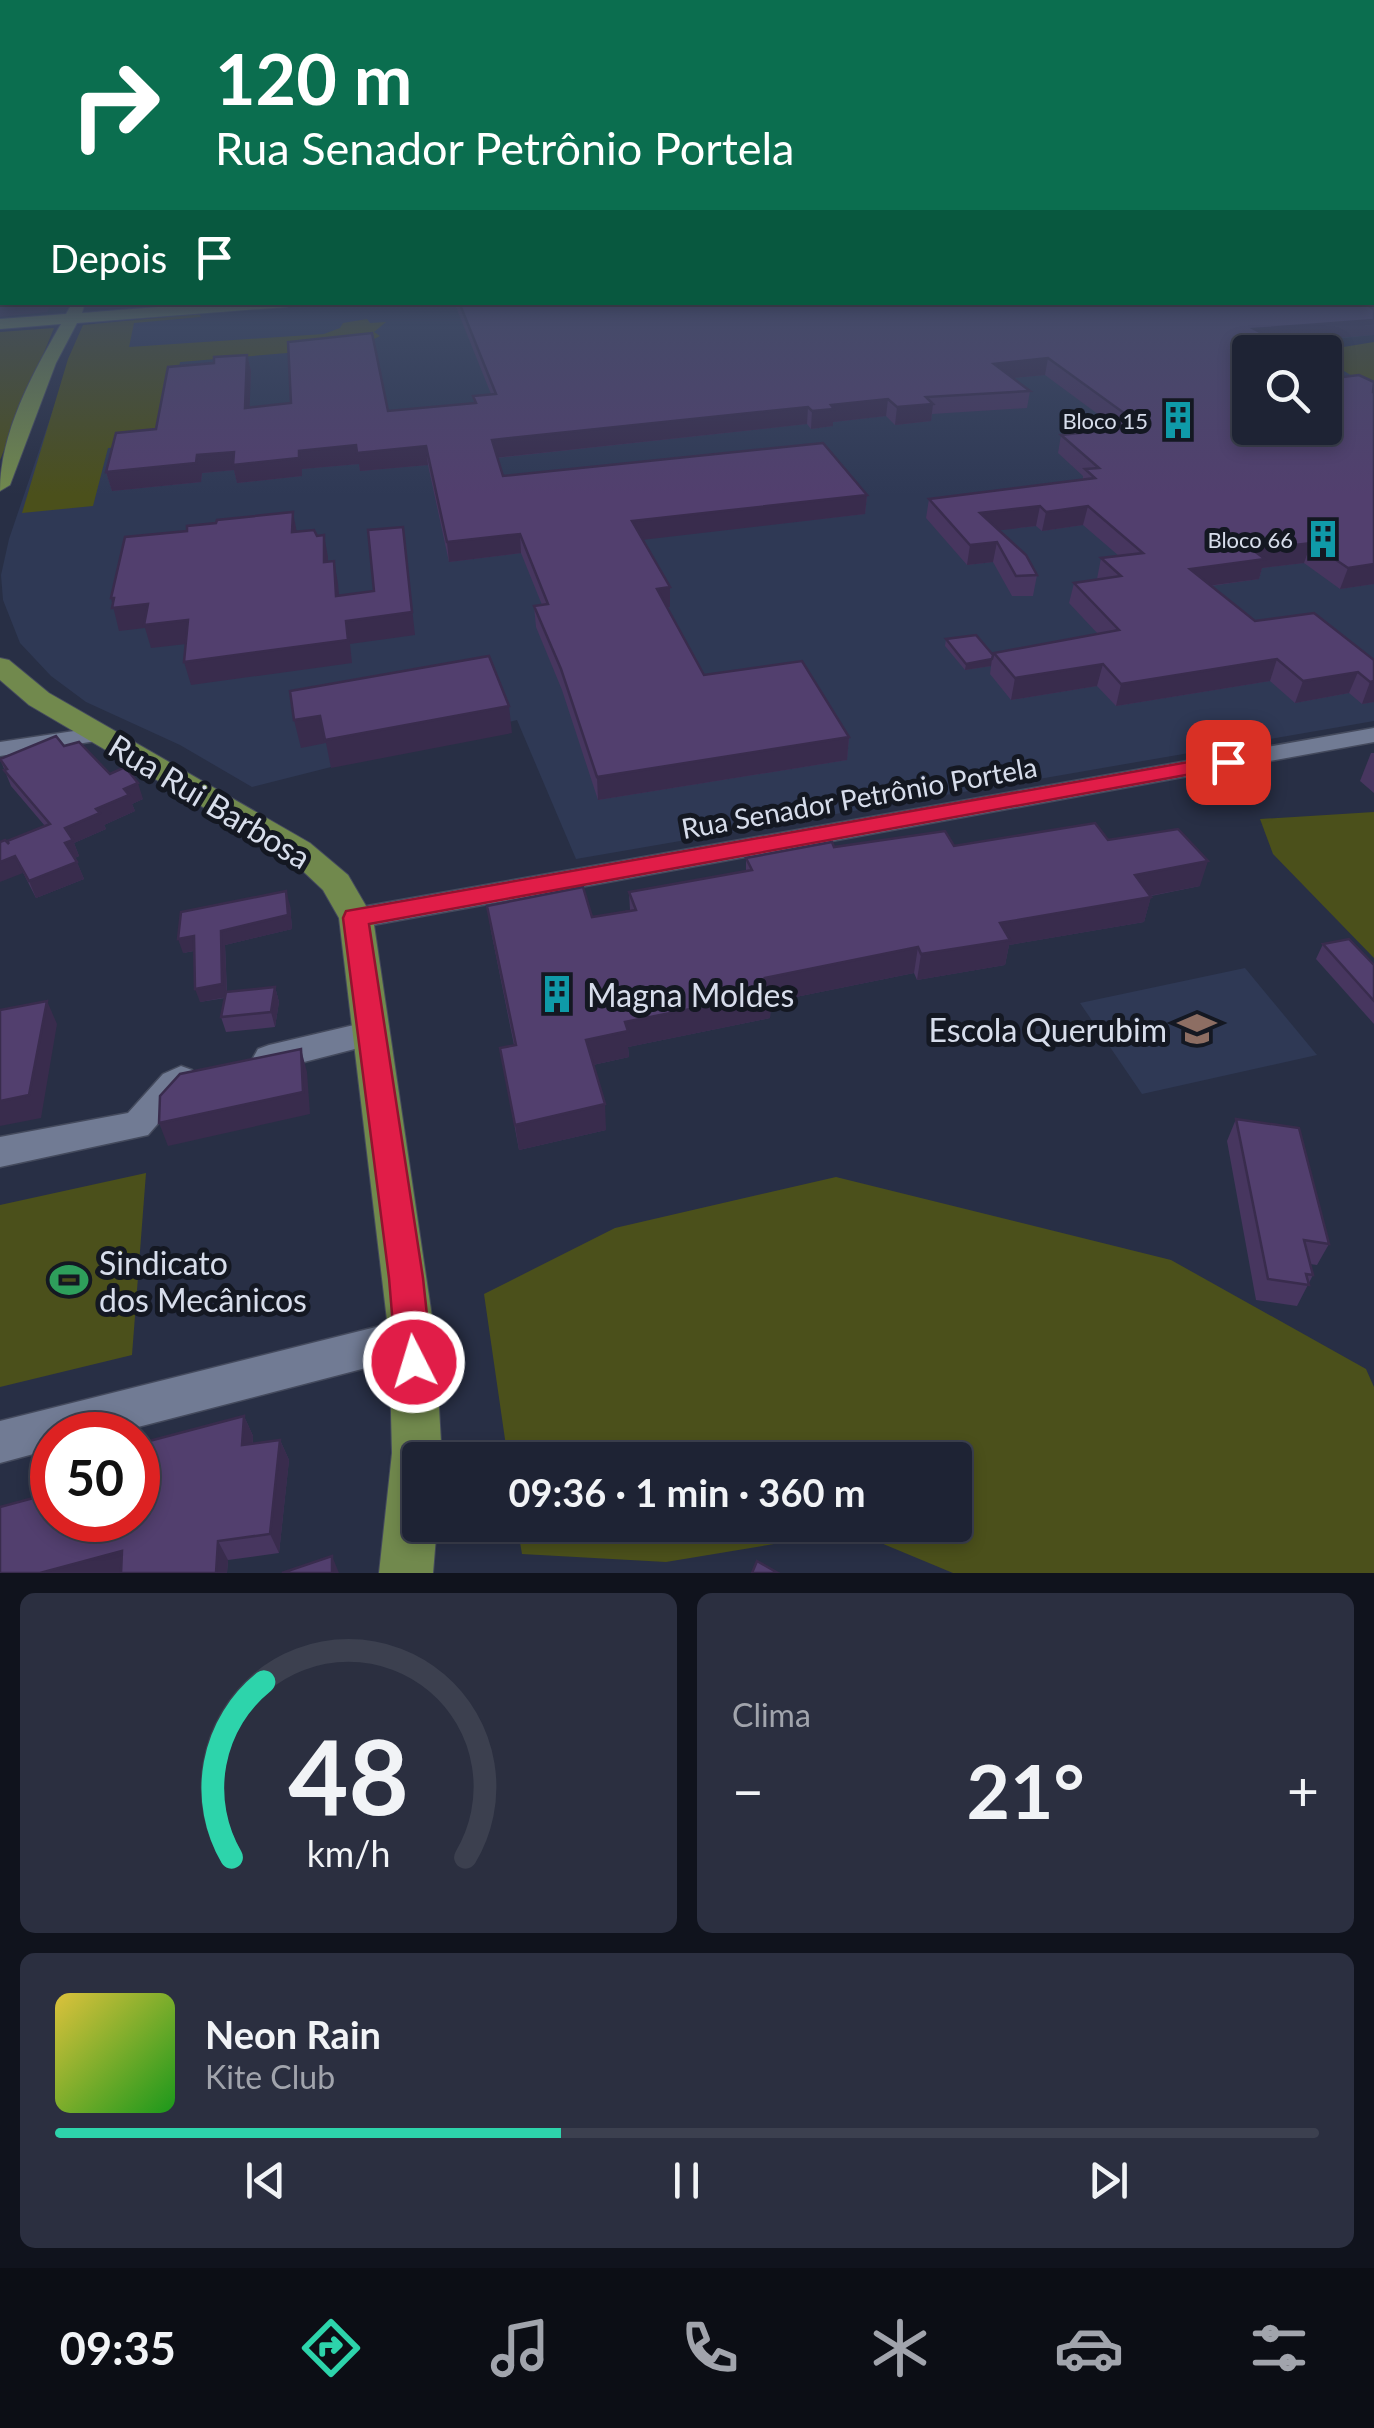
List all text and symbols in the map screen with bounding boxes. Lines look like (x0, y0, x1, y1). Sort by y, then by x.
text: 120 m (215, 36, 412, 120)
icon: right (50, 40, 180, 170)
text: Rua Senador Petrônio Portela (215, 121, 794, 175)
icon: arrive (187, 230, 242, 285)
text: Depois (50, 235, 167, 281)
map controls (1232, 335, 1342, 445)
button: search (1232, 335, 1342, 445)
building icon: Bloco 15 (1157, 399, 1199, 441)
place label: Bloco 15 (1062, 407, 1148, 434)
building icon: Bloco 66 (1302, 518, 1344, 560)
place label: Bloco 66 (1207, 526, 1293, 553)
pin (1186, 720, 1271, 805)
street label: Rua Rui Barbosa (102, 726, 318, 876)
icon: arrive (1201, 735, 1256, 790)
street label: Rua Senador Petrônio Portela (679, 749, 1039, 845)
building icon: Magna Moldes (536, 973, 578, 1015)
place label: Magna Moldes (587, 975, 794, 1014)
school or university icon: Escola Querubim (1176, 1008, 1218, 1050)
place label: Escola Querubim (929, 1010, 1167, 1049)
place label: Sindicato dos Mecânicos (99, 1243, 307, 1319)
sports icon: Sindicato dos Mecânicos (48, 1259, 90, 1301)
position arrow (362, 1310, 466, 1414)
speed limit sign: 50 (30, 1412, 160, 1542)
text: 09:36 · 1 min · 360 m (508, 1469, 866, 1515)
text: Clima (732, 1695, 811, 1734)
text: 48 (288, 1712, 409, 1837)
text: 21° (966, 1745, 1085, 1835)
text: − (732, 1757, 764, 1823)
text: + (1287, 1757, 1319, 1823)
text: km/h (307, 1832, 390, 1875)
text: Neon Rain (205, 2011, 381, 2057)
text: Kite Club (205, 2057, 335, 2096)
icon: previous (238, 2153, 293, 2208)
icon: pause (659, 2153, 714, 2208)
icon: next (1081, 2153, 1136, 2208)
icon: directions (296, 2313, 366, 2383)
icon: music (485, 2313, 555, 2383)
icon: phone (675, 2313, 745, 2383)
icon: climate (865, 2313, 935, 2383)
icon: car (1054, 2313, 1124, 2383)
icon: filters (1244, 2313, 1314, 2383)
text: 09:35 (60, 2321, 176, 2375)

